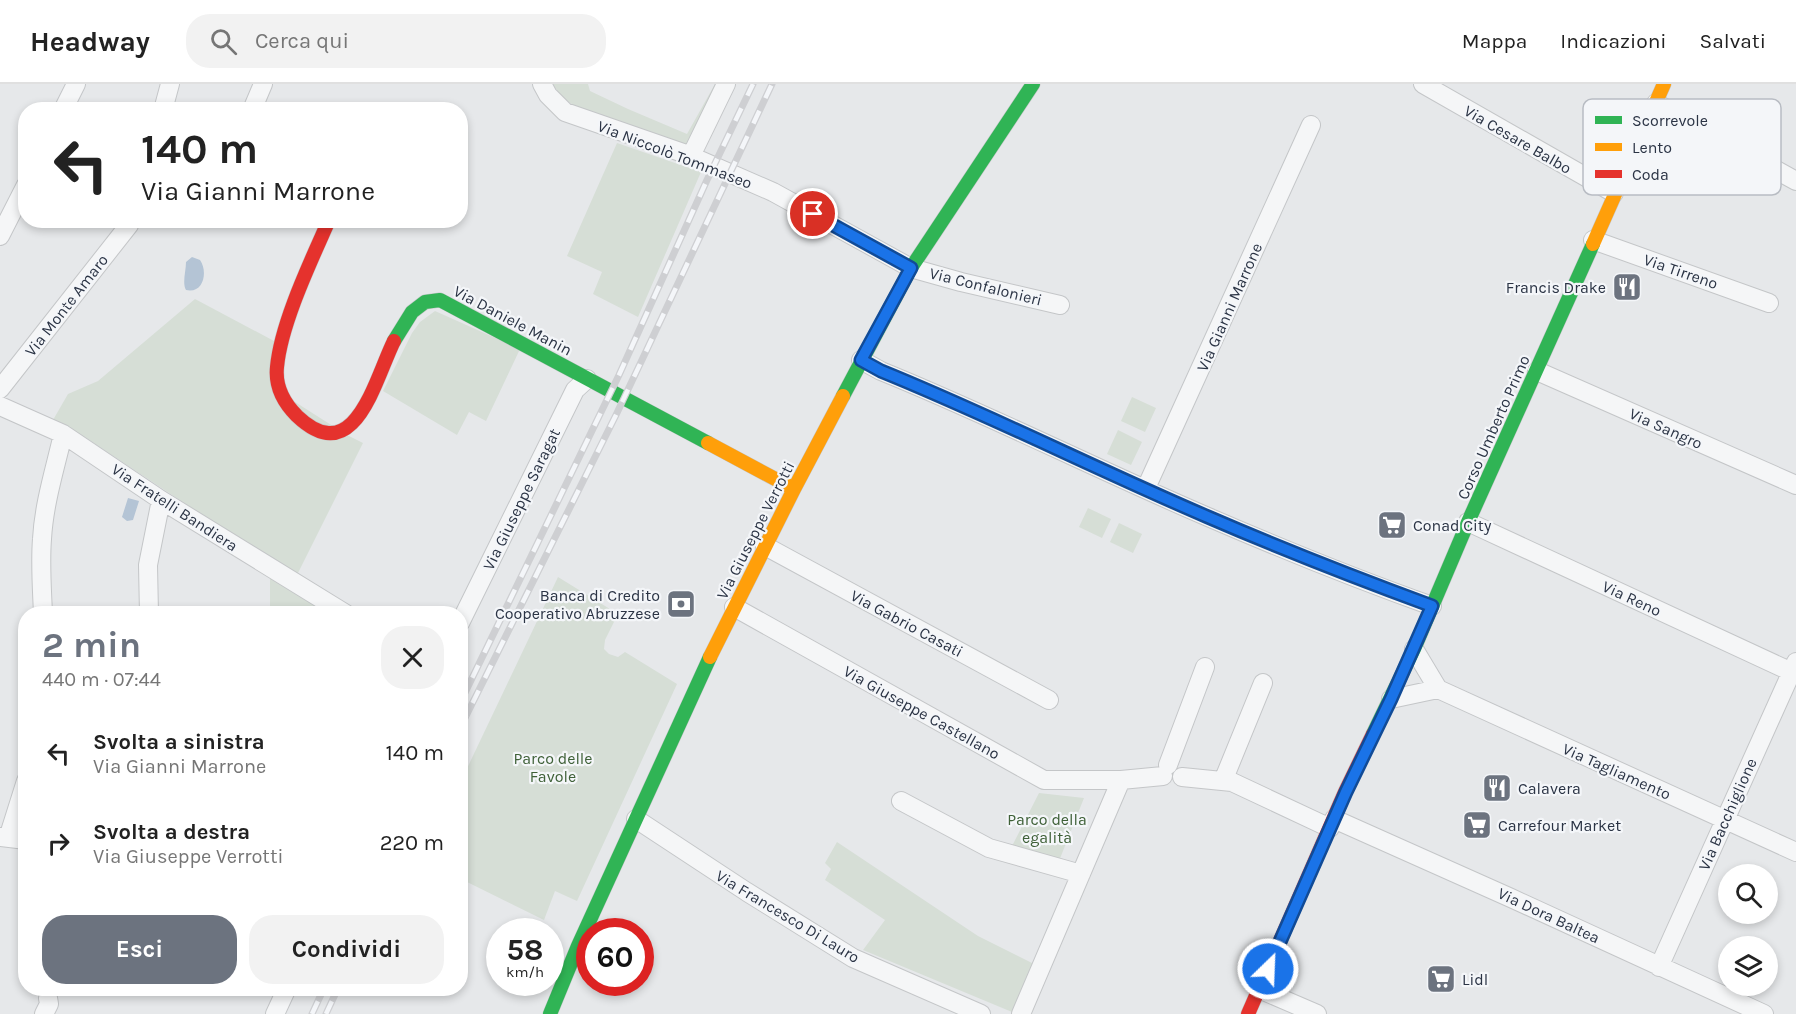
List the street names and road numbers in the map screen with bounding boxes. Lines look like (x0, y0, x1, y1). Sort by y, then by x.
street label: Via Cesare Balbo (1461, 101, 1575, 178)
street label: Via Niccolò Tommaseo (595, 116, 755, 193)
street label: Via Gianni Marrone (1193, 240, 1266, 374)
street label: Via Tirreno (1641, 250, 1720, 293)
street label: Via Monte Amaro (21, 251, 112, 360)
street label: Via Confalonieri (928, 263, 1044, 310)
street label: Via Daniele Manin (450, 281, 575, 360)
street label: Corso Umberto Primo (1453, 352, 1534, 502)
street label: Via Sangro (1626, 404, 1705, 453)
street label: Via Giuseppe Saragat (479, 425, 564, 573)
street label: Via Giuseppe Verrotti (712, 458, 798, 602)
street label: Via Fratelli Bandiera (108, 460, 241, 555)
street label: Via Reno (1599, 577, 1664, 620)
street label: Via Gabrio Casati (847, 586, 966, 661)
street label: Via Giuseppe Castellano (840, 661, 1003, 763)
street label: Via Tagliamento (1560, 739, 1674, 804)
street label: Via Bacchiglione (1694, 755, 1761, 873)
street label: Via Francesco Di Lauro (712, 866, 863, 967)
street label: Via Dora Baltea (1495, 884, 1603, 947)

